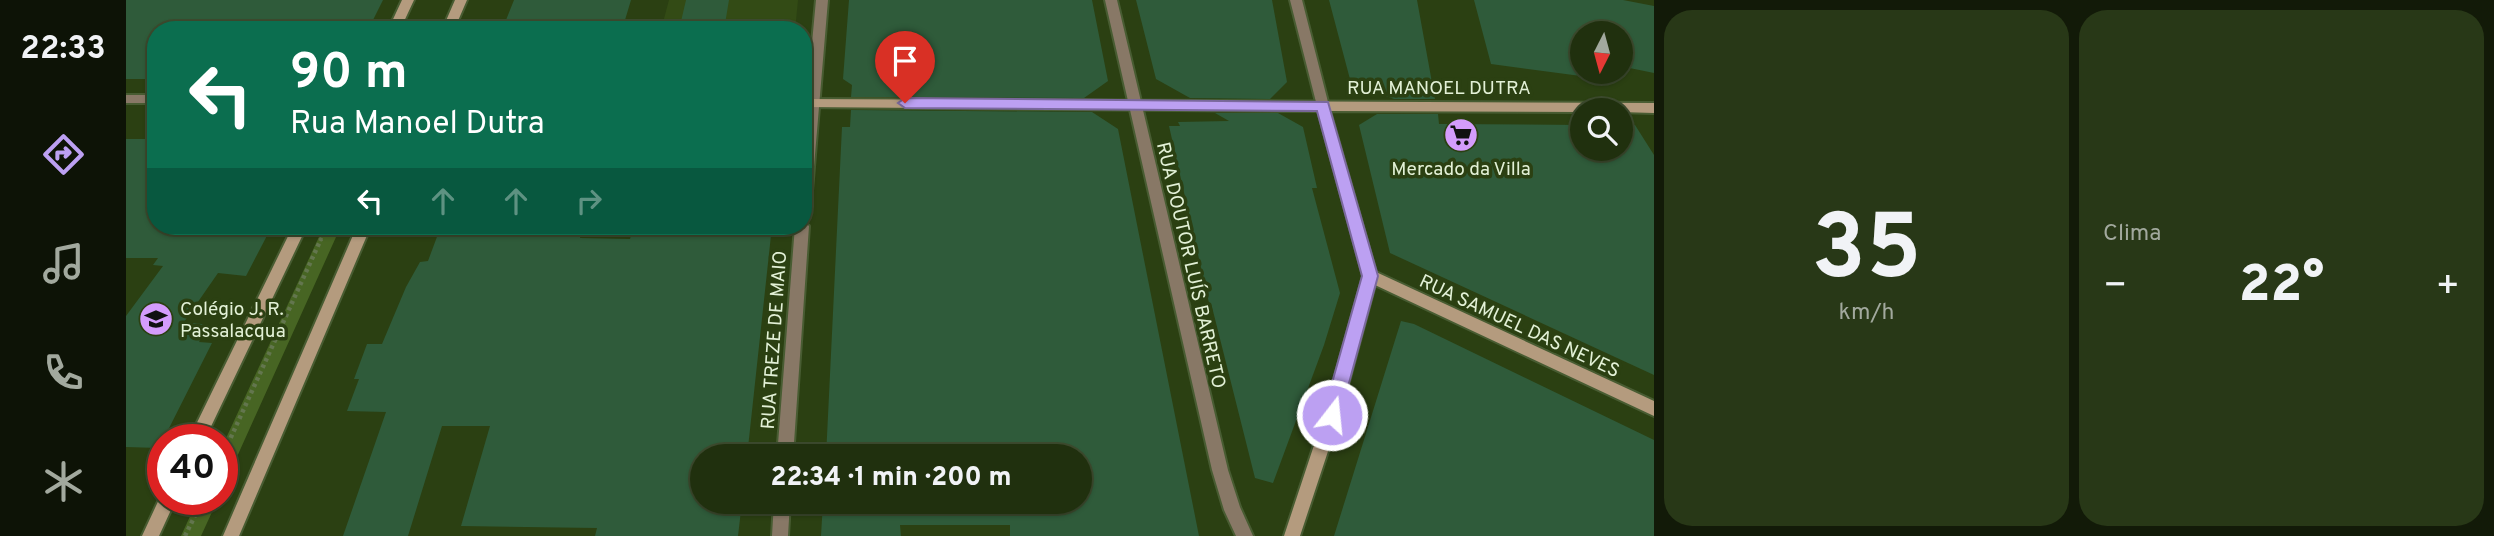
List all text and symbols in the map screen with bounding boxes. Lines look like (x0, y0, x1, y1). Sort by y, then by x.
north arrow (1570, 21, 1633, 84)
map controls (1570, 21, 1633, 161)
text: 22:33 (20, 30, 106, 70)
pin (875, 31, 935, 103)
icon: arrive (886, 42, 924, 80)
text: 90 m (290, 44, 408, 106)
icon: left (175, 49, 266, 140)
street label: RUA MANOEL DUTRA (1347, 77, 1531, 101)
button: search (1570, 98, 1633, 161)
text: Rua Manoel Dutra (290, 105, 545, 145)
supermarket icon: Mercado da Villa (1442, 116, 1480, 154)
icon: directions (39, 130, 88, 179)
street label: RUA DOUTOR LUÍS BARRETO (1150, 140, 1231, 391)
place label: Mercado da Villa (1391, 158, 1531, 182)
icon: left (351, 182, 389, 220)
icon: ahead (424, 182, 462, 220)
icon: ahead (497, 182, 535, 220)
icon: right (570, 182, 608, 220)
text: 35 (1811, 196, 1922, 311)
text: Clima (2103, 220, 2161, 249)
icon: music (39, 239, 88, 288)
street label: RUA TREZE DE MAIO (757, 250, 793, 430)
text: 22° (2239, 254, 2324, 320)
text: − (2103, 263, 2128, 312)
text: + (2435, 263, 2460, 312)
street label: RUA SAMUEL DAS NEVES (1415, 270, 1623, 384)
place label: Colégio J. R. Passalacqua (180, 298, 286, 344)
text: km/h (1839, 299, 1894, 328)
school or university icon: Colégio J. R. Passalacqua (137, 300, 175, 338)
icon: phone (39, 348, 88, 397)
position arrow (1295, 378, 1369, 452)
speed limit sign: 40 (147, 424, 238, 515)
icon: climate (39, 457, 88, 506)
text: 22:34 · 1 min · 200 m (771, 462, 1011, 495)

